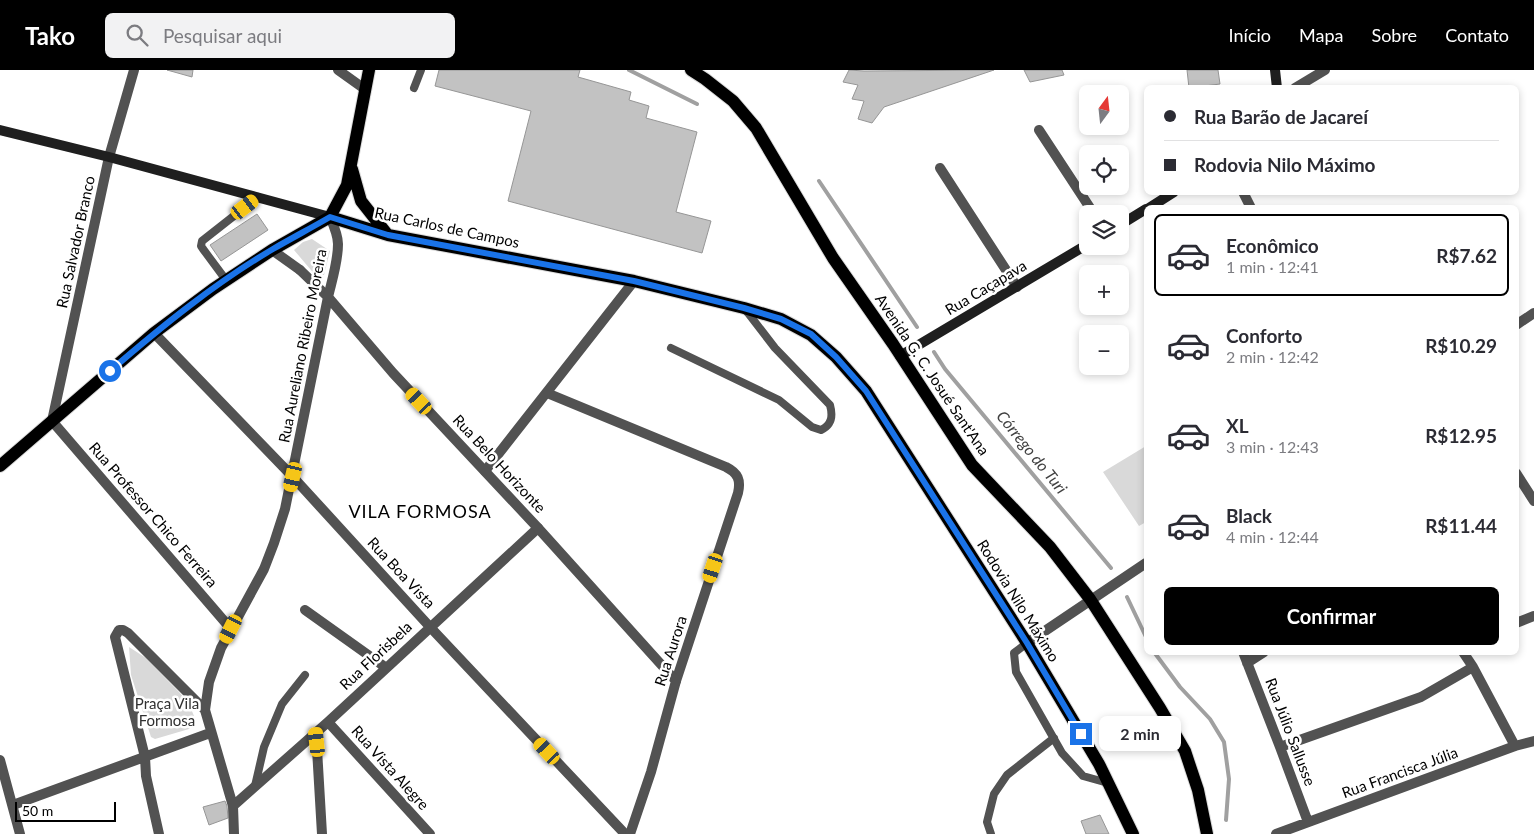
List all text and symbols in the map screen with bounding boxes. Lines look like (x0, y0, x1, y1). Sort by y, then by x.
search box (105, 13, 455, 58)
text: Tako (25, 21, 75, 50)
icon: search (123, 21, 151, 49)
text: Pesquisar aqui (163, 24, 282, 47)
text: Início (1229, 24, 1271, 46)
text: Mapa (1299, 24, 1343, 46)
text: Sobre (1371, 24, 1417, 46)
text: Contato (1445, 24, 1509, 46)
north arrow (1079, 85, 1129, 135)
map controls (1079, 85, 1129, 375)
text: Rua Barão de Jacareí (1194, 105, 1368, 128)
button: locate (1079, 145, 1129, 195)
text: Rodovia Nilo Máximo (1194, 153, 1376, 176)
street label: Rua Salvador Branco (52, 174, 98, 310)
car (228, 192, 261, 222)
street label: Rua Carlos de Campos (373, 203, 521, 251)
button: layers (1079, 205, 1129, 255)
icon: car (1166, 233, 1211, 278)
text: Econômico (1226, 234, 1319, 257)
text: R$7.62 (1436, 244, 1497, 267)
street label: Rua Aureliano Ribeiro Moreira (274, 247, 330, 444)
street label: Rua Caçapava (942, 256, 1029, 318)
text: 1 min · 12:41 (1226, 257, 1319, 276)
button: + (1079, 265, 1129, 315)
street label: Avenida G. C. Josué Sant'Ana (872, 290, 994, 458)
icon: car (1166, 323, 1211, 368)
text: Conforto (1226, 324, 1302, 347)
button: − (1079, 325, 1129, 375)
text: R$10.29 (1425, 334, 1497, 357)
text: 2 min · 12:42 (1226, 347, 1319, 366)
route start (99, 360, 121, 382)
car (403, 385, 434, 417)
water label: Córrego do Turi (993, 406, 1072, 497)
street label: Rua Belo Horizonte (450, 411, 550, 516)
icon: car (1166, 413, 1211, 458)
text: XL (1226, 414, 1249, 437)
text: R$12.95 (1425, 424, 1497, 447)
text: 3 min · 12:43 (1226, 437, 1319, 456)
street label: Rua Professor Chico Ferreira (86, 438, 222, 591)
car (282, 461, 303, 493)
district label: VILA FORMOSA (348, 500, 492, 522)
icon: car (1166, 503, 1211, 548)
text: Black (1226, 504, 1272, 527)
text: R$11.44 (1425, 514, 1497, 537)
text: 4 min · 12:44 (1226, 527, 1319, 546)
street label: Rua Boa Vista (364, 533, 439, 612)
street label: Rodovia Nilo Máximo (974, 536, 1064, 665)
car (701, 551, 724, 585)
button: Confirmar (1164, 587, 1499, 645)
car (217, 612, 244, 646)
street label: Rua Aurora (650, 613, 690, 688)
street label: Rua Florisbela (336, 617, 415, 693)
street label: Rua Júlio Sallusse (1262, 675, 1320, 788)
park label: Praça Vila Formosa (135, 694, 199, 729)
callout: 2 min (1098, 716, 1181, 752)
street label: Rua Vista Alegre (348, 722, 433, 813)
route end (1070, 723, 1092, 745)
text: 2 min (1120, 724, 1160, 743)
car (307, 726, 326, 758)
car (531, 735, 562, 767)
street label: Rua Francisca Júlia (1339, 743, 1460, 801)
scale bar (15, 799, 116, 822)
text: 50 m (22, 802, 53, 819)

